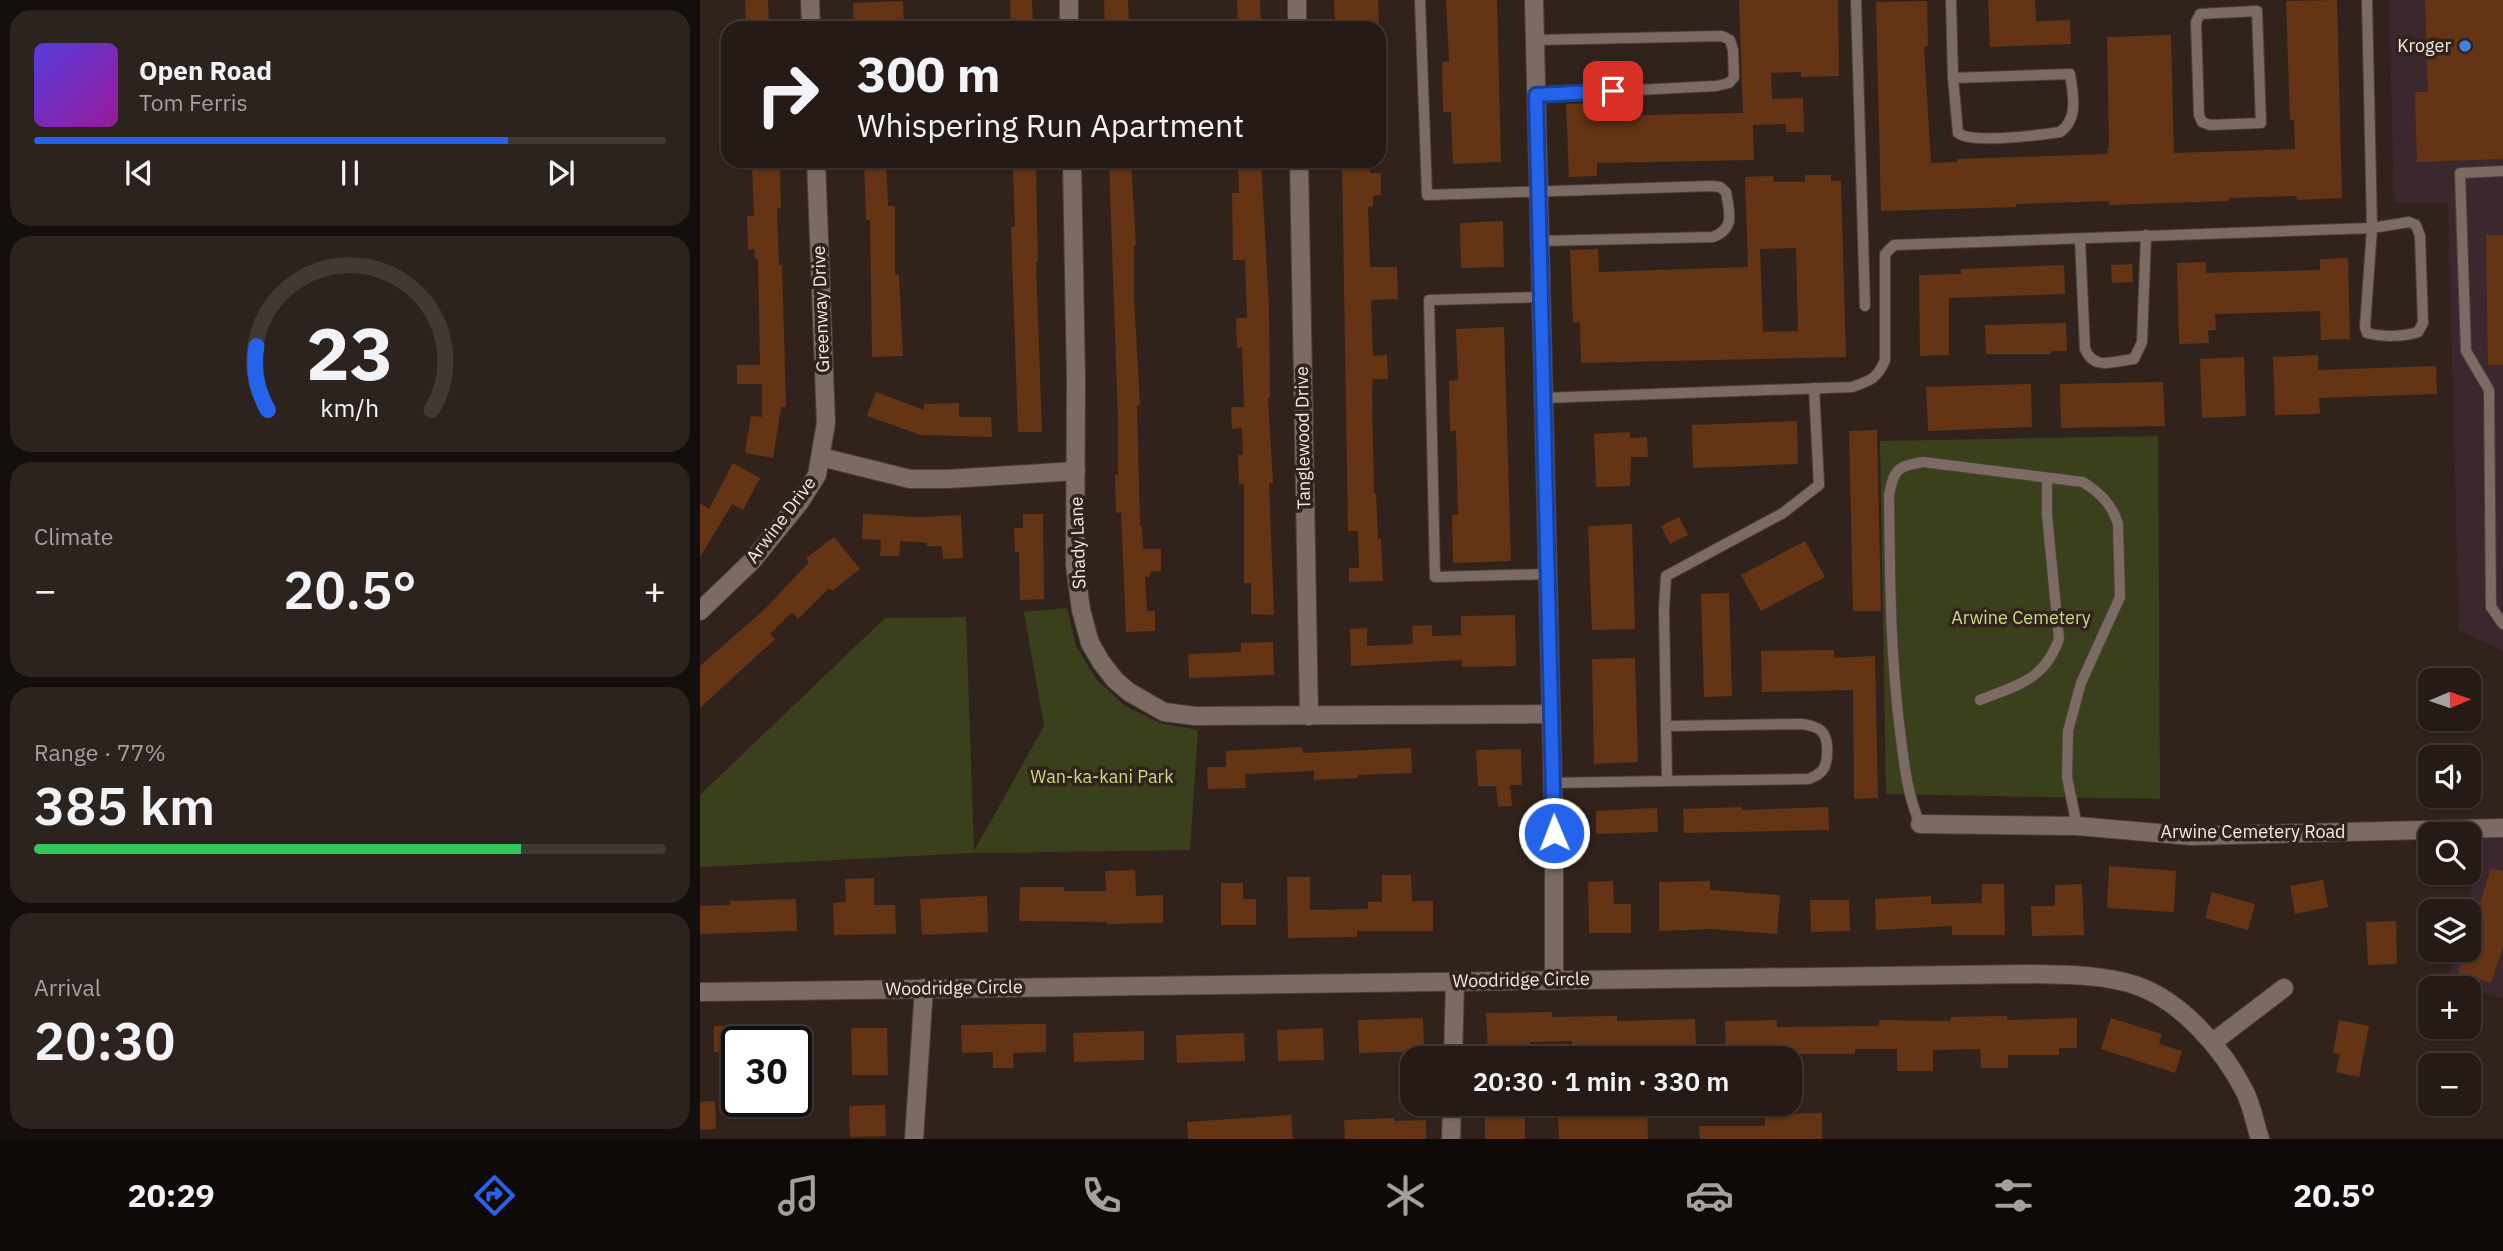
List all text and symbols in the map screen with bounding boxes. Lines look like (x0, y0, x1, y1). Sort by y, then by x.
place label: Kroger (2397, 34, 2451, 57)
marker: Kroger (2457, 38, 2473, 54)
text: 300 m (857, 42, 1001, 105)
icon: right (742, 49, 833, 140)
text: Open Road (139, 53, 272, 87)
pin (1583, 61, 1643, 121)
icon: arrive (1594, 72, 1632, 110)
text: Tom Ferris (139, 87, 248, 117)
text: Whispering Run Apartment (857, 104, 1244, 146)
icon: previous (120, 154, 158, 192)
icon: pause (331, 154, 369, 192)
icon: next (542, 154, 580, 192)
street label: Greenway Drive (807, 245, 834, 373)
text: 23 (306, 305, 394, 400)
street label: Tanglewood Drive (1290, 366, 1315, 510)
text: km/h (321, 390, 379, 423)
street label: Arwine Drive (741, 472, 821, 568)
street label: Shady Lane (1064, 496, 1091, 590)
text: Climate (34, 521, 113, 551)
text: 20.5° (283, 556, 417, 623)
text: − (34, 565, 57, 614)
text: + (643, 565, 666, 614)
park label: Arwine Cemetery (1951, 606, 2091, 629)
north arrow (2418, 668, 2482, 732)
map controls (2418, 668, 2481, 1116)
text: Range · 77% (34, 737, 166, 767)
button: sound (2418, 745, 2481, 808)
park label: Wan-ka-kani Park (1030, 765, 1174, 788)
text: 385 km (34, 772, 215, 839)
position arrow (1517, 796, 1591, 870)
street label: Arwine Cemetery Road (2160, 820, 2346, 843)
button: search (2418, 822, 2481, 885)
button: layers (2418, 899, 2481, 962)
street label: Woodridge Circle (1452, 967, 1590, 992)
text: Arrival (34, 972, 101, 1002)
street label: Woodridge Circle (885, 975, 1023, 1000)
button: + (2418, 976, 2481, 1039)
text: 20:30 (34, 1007, 175, 1074)
speed limit sign: 30 (721, 1026, 812, 1117)
button: − (2418, 1053, 2481, 1116)
text: 20:30 · 1 min · 330 m (1473, 1064, 1729, 1098)
icon: directions (470, 1171, 519, 1220)
icon: music (774, 1171, 823, 1220)
icon: phone (1077, 1171, 1126, 1220)
icon: climate (1381, 1171, 1430, 1220)
icon: car (1685, 1171, 1734, 1220)
icon: filters (1989, 1171, 2038, 1220)
text: 20:29 (127, 1174, 215, 1216)
text: 20.5° (2293, 1174, 2376, 1216)

